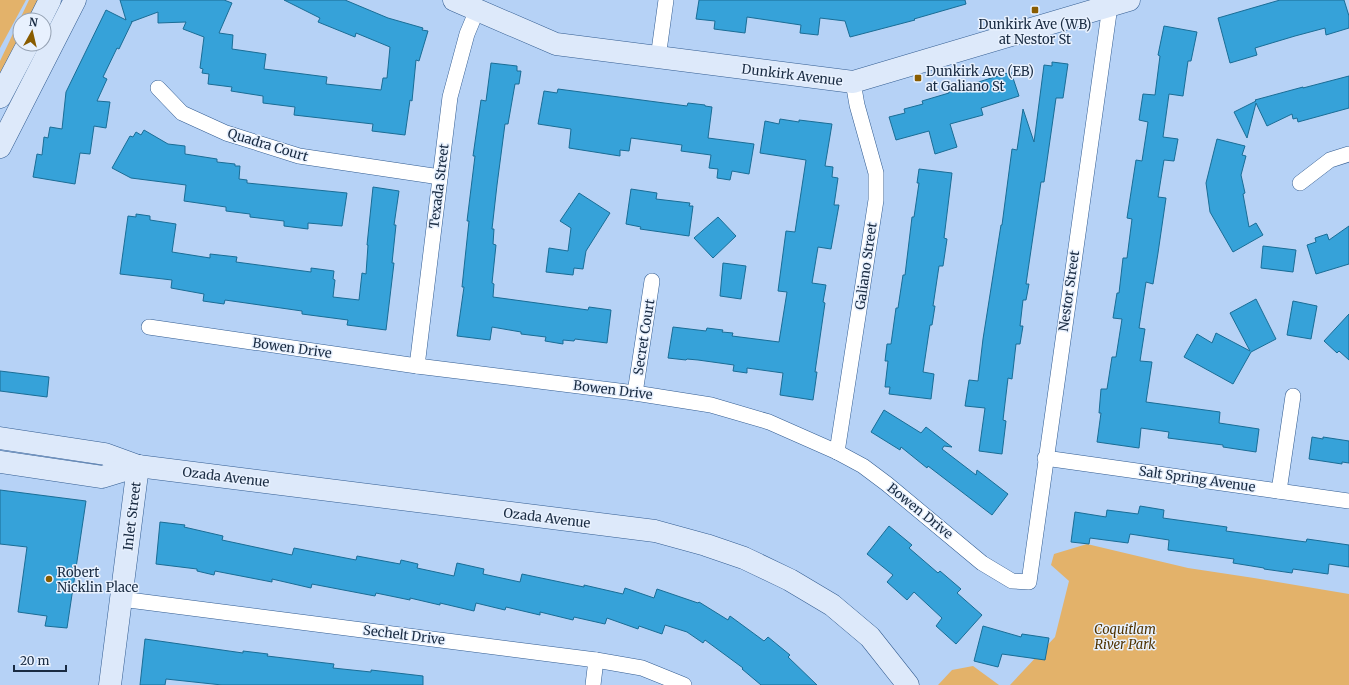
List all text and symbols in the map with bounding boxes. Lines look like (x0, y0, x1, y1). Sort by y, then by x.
marker: Dunkirk Ave (WB) at Nestor St (1030, 5, 1040, 15)
north arrow (12, 12, 52, 52)
text: N (28, 15, 39, 30)
place label: Dunkirk Ave (WB) at Nestor St (979, 16, 1091, 48)
street label: Dunkirk Avenue (741, 60, 844, 90)
place label: Dunkirk Ave (EB) at Galiano St (926, 63, 1034, 95)
marker: Dunkirk Ave (EB) at Galiano St (913, 73, 923, 83)
street label: Quadra Court (226, 125, 310, 165)
street label: Texada Street (425, 143, 453, 229)
street label: Galiano Street (851, 221, 881, 311)
street label: Nestor Street (1055, 249, 1083, 333)
street label: Secret Court (630, 298, 658, 376)
street label: Bowen Drive (251, 334, 333, 362)
street label: Bowen Drive (572, 377, 654, 403)
street label: Salt Spring Avenue (1138, 462, 1257, 496)
street label: Ozada Avenue (182, 463, 271, 491)
street label: Bowen Drive (884, 479, 957, 543)
street label: Inlet Street (119, 481, 145, 551)
street label: Ozada Avenue (503, 504, 592, 532)
place label: Robert Nicklin Place (57, 564, 138, 596)
marker: Robert Nicklin Place (44, 574, 54, 584)
park label: Coquitlam River Park (1094, 621, 1156, 653)
street label: Sechelt Drive (362, 622, 446, 648)
scale bar (14, 647, 66, 673)
text: 20 m (20, 653, 49, 668)

